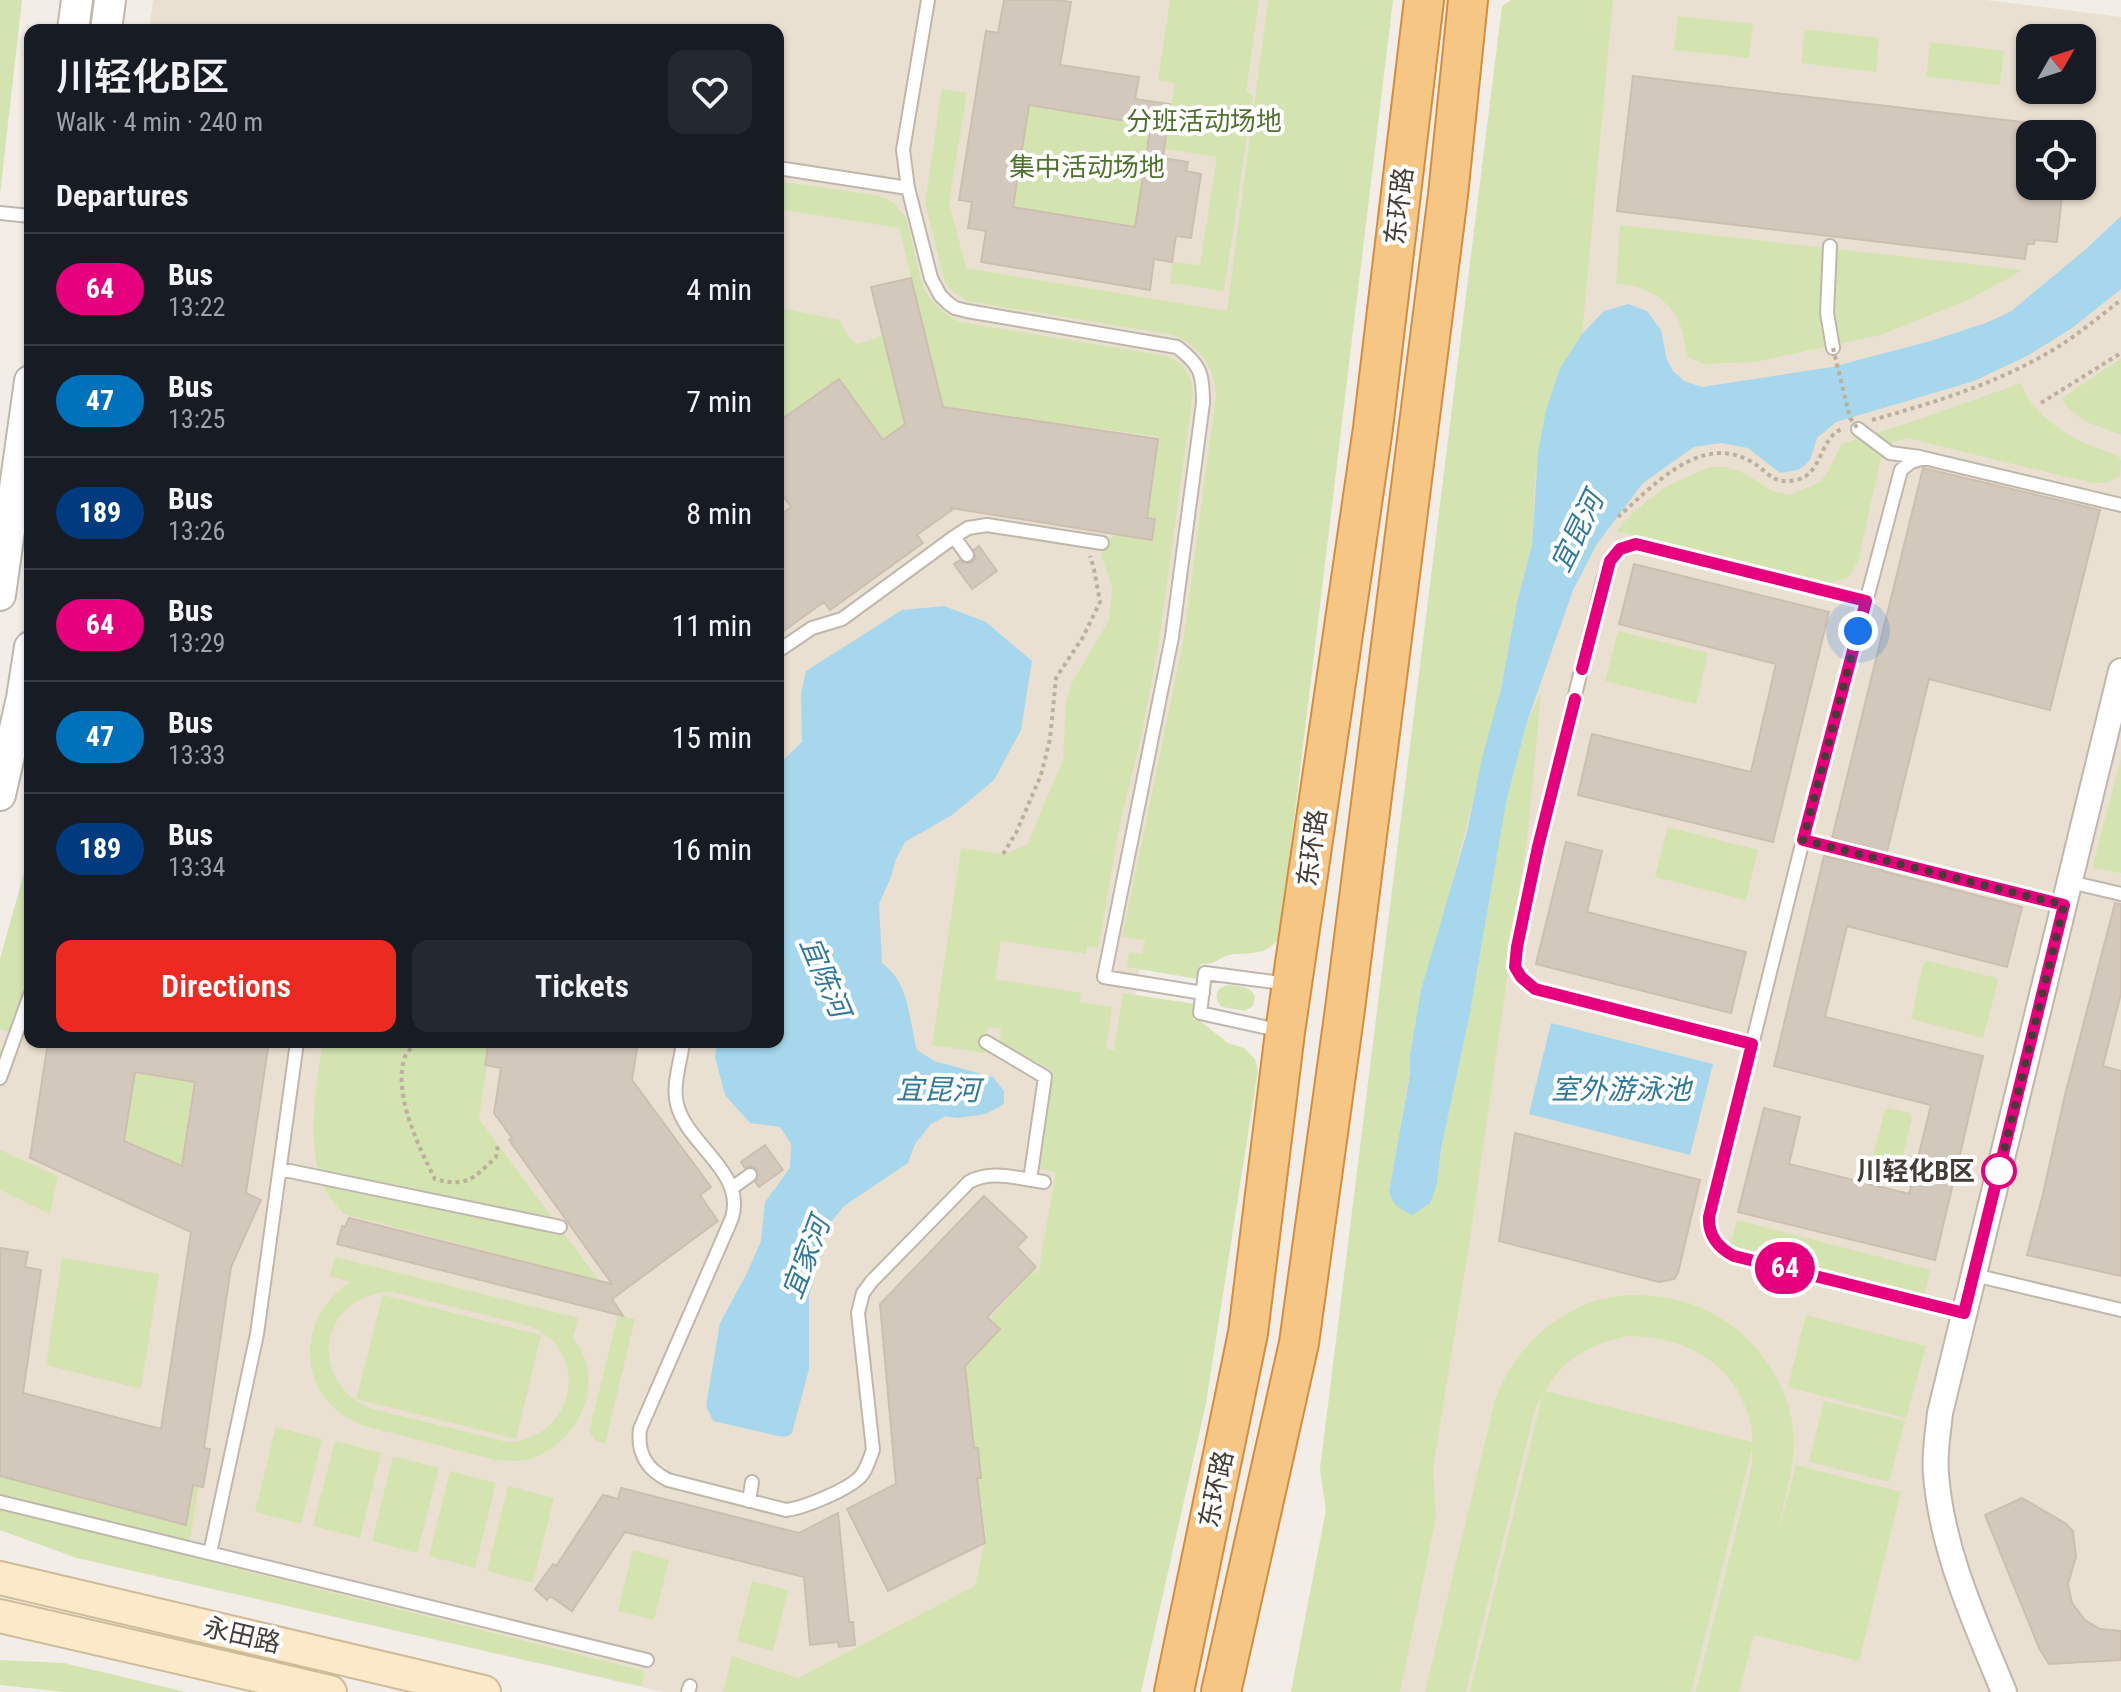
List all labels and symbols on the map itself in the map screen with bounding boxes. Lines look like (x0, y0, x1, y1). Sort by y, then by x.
north arrow (2016, 24, 2096, 104)
park label: 分班活动场地 (1126, 106, 1282, 136)
park label: 集中活动场地 (1009, 152, 1165, 182)
street label: 东环路 (1379, 165, 1419, 247)
water label: 宜昆河 (1544, 483, 1612, 577)
your location (1838, 611, 1878, 651)
street label: 东环路 (1292, 807, 1332, 889)
water label: 宜陈河 (793, 932, 859, 1027)
water label: 宜昆河 (896, 1073, 985, 1107)
water label: 室外游泳池 (1551, 1073, 1694, 1106)
marker: 川轻化B区 (1982, 1154, 2016, 1188)
place label: 川轻化B区 (1856, 1156, 1975, 1186)
water label: 宜家河 (776, 1208, 838, 1303)
line badge: 64 (1749, 1242, 1821, 1294)
street label: 东环路 (1193, 1448, 1239, 1530)
street label: 永田路 (201, 1612, 283, 1658)

